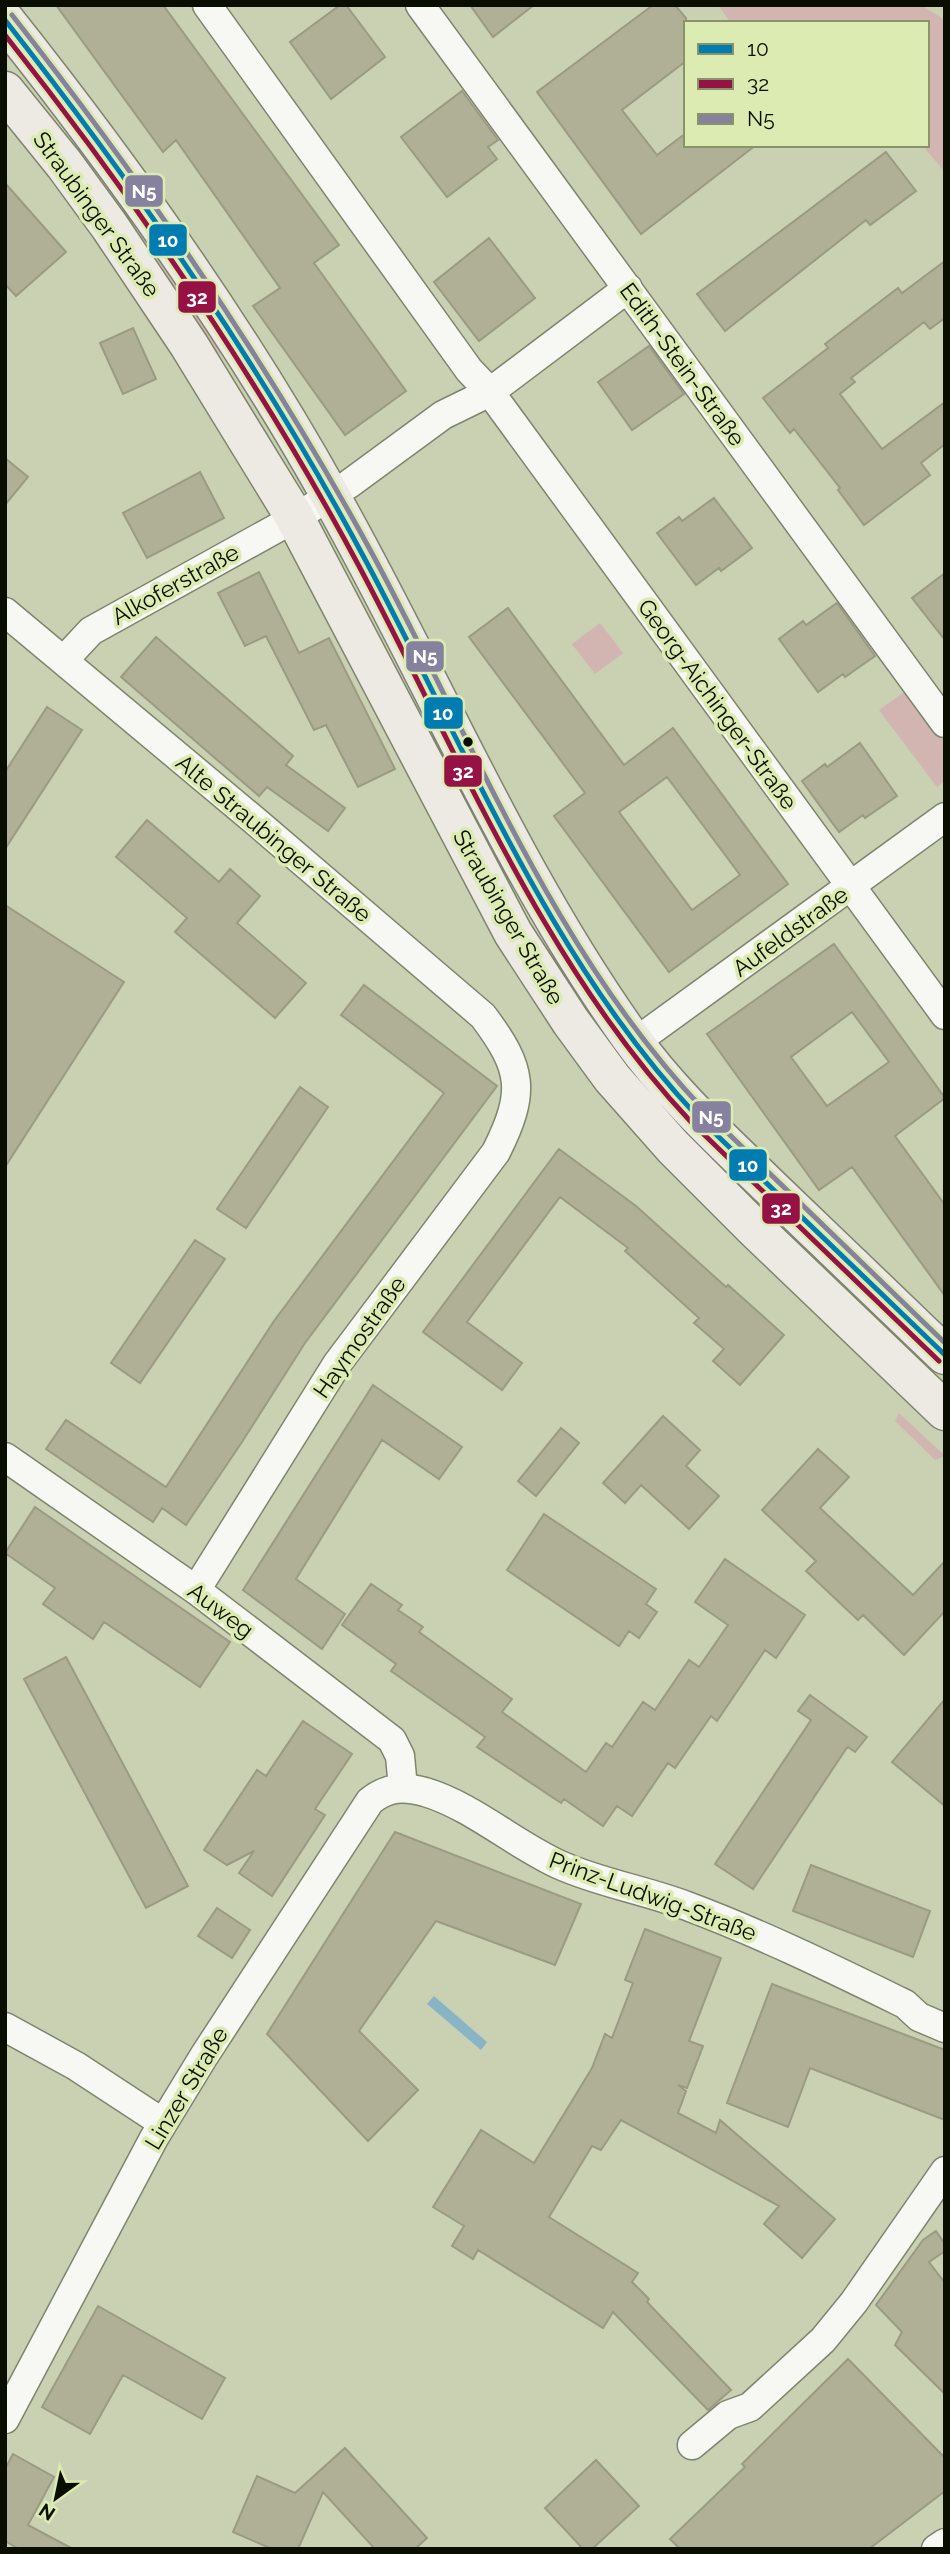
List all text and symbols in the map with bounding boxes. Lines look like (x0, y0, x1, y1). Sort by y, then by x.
legend (684, 21, 929, 147)
text: 10 (747, 36, 769, 61)
text: 32 (747, 71, 769, 96)
text: N5 (747, 106, 775, 131)
street label: Straubinger Straße (28, 126, 166, 302)
line badge: N5 (124, 174, 164, 208)
text: N5 (131, 180, 157, 202)
line badge: 10 (148, 223, 188, 257)
text: 10 (157, 229, 179, 251)
street label: Edith-Stein-Straße (615, 277, 751, 451)
line badge: 32 (177, 280, 217, 314)
text: 32 (186, 286, 208, 308)
street label: Alkoferstraße (107, 538, 243, 630)
street label: Georg-Aichinger-Straße (633, 594, 803, 814)
line badge: N5 (405, 640, 445, 673)
text: N5 (412, 645, 438, 667)
line badge: 10 (423, 696, 464, 730)
text: 10 (432, 702, 454, 724)
unlabelled marker (461, 735, 475, 749)
street label: Alte Straubinger Straße (171, 749, 377, 927)
line badge: 32 (443, 754, 483, 788)
text: 32 (452, 760, 474, 782)
street label: Straubinger Straße (448, 825, 570, 1009)
street label: Aufeldstraße (727, 880, 853, 982)
line badge: N5 (691, 1100, 732, 1134)
text: N5 (698, 1106, 724, 1128)
line badge: 10 (728, 1148, 768, 1182)
text: 10 (737, 1154, 759, 1176)
line badge: 32 (761, 1192, 801, 1225)
text: 32 (770, 1197, 792, 1219)
street label: Haymostraße (307, 1271, 411, 1403)
street label: Auweg (183, 1577, 259, 1643)
street label: Prinz-Ludwig-Straße (546, 1846, 760, 1946)
street label: Linzer Straße (139, 2022, 233, 2154)
north arrow (21, 2463, 91, 2533)
text: N (35, 2499, 59, 2525)

